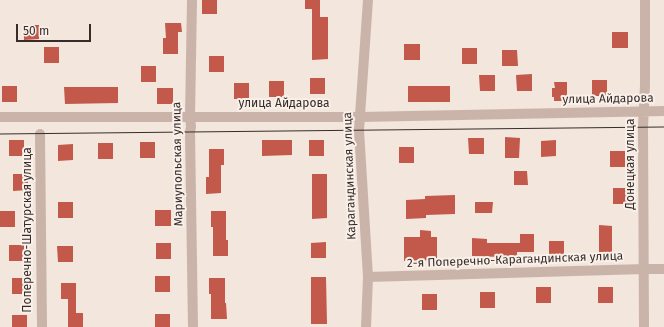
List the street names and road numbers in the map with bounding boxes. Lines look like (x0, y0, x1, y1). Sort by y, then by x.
street label: улица Айдарова (562, 91, 654, 107)
street label: улица Айдарова (238, 97, 330, 111)
street label: Мариупольская улица (170, 102, 186, 226)
street label: Карагандинская улица (341, 112, 359, 240)
street label: Донецкая улица (624, 119, 638, 209)
street label: Поперечно-Шатурская улица (21, 147, 35, 313)
street label: 2-я Поперечно-Карагандинская улица (407, 249, 623, 271)

